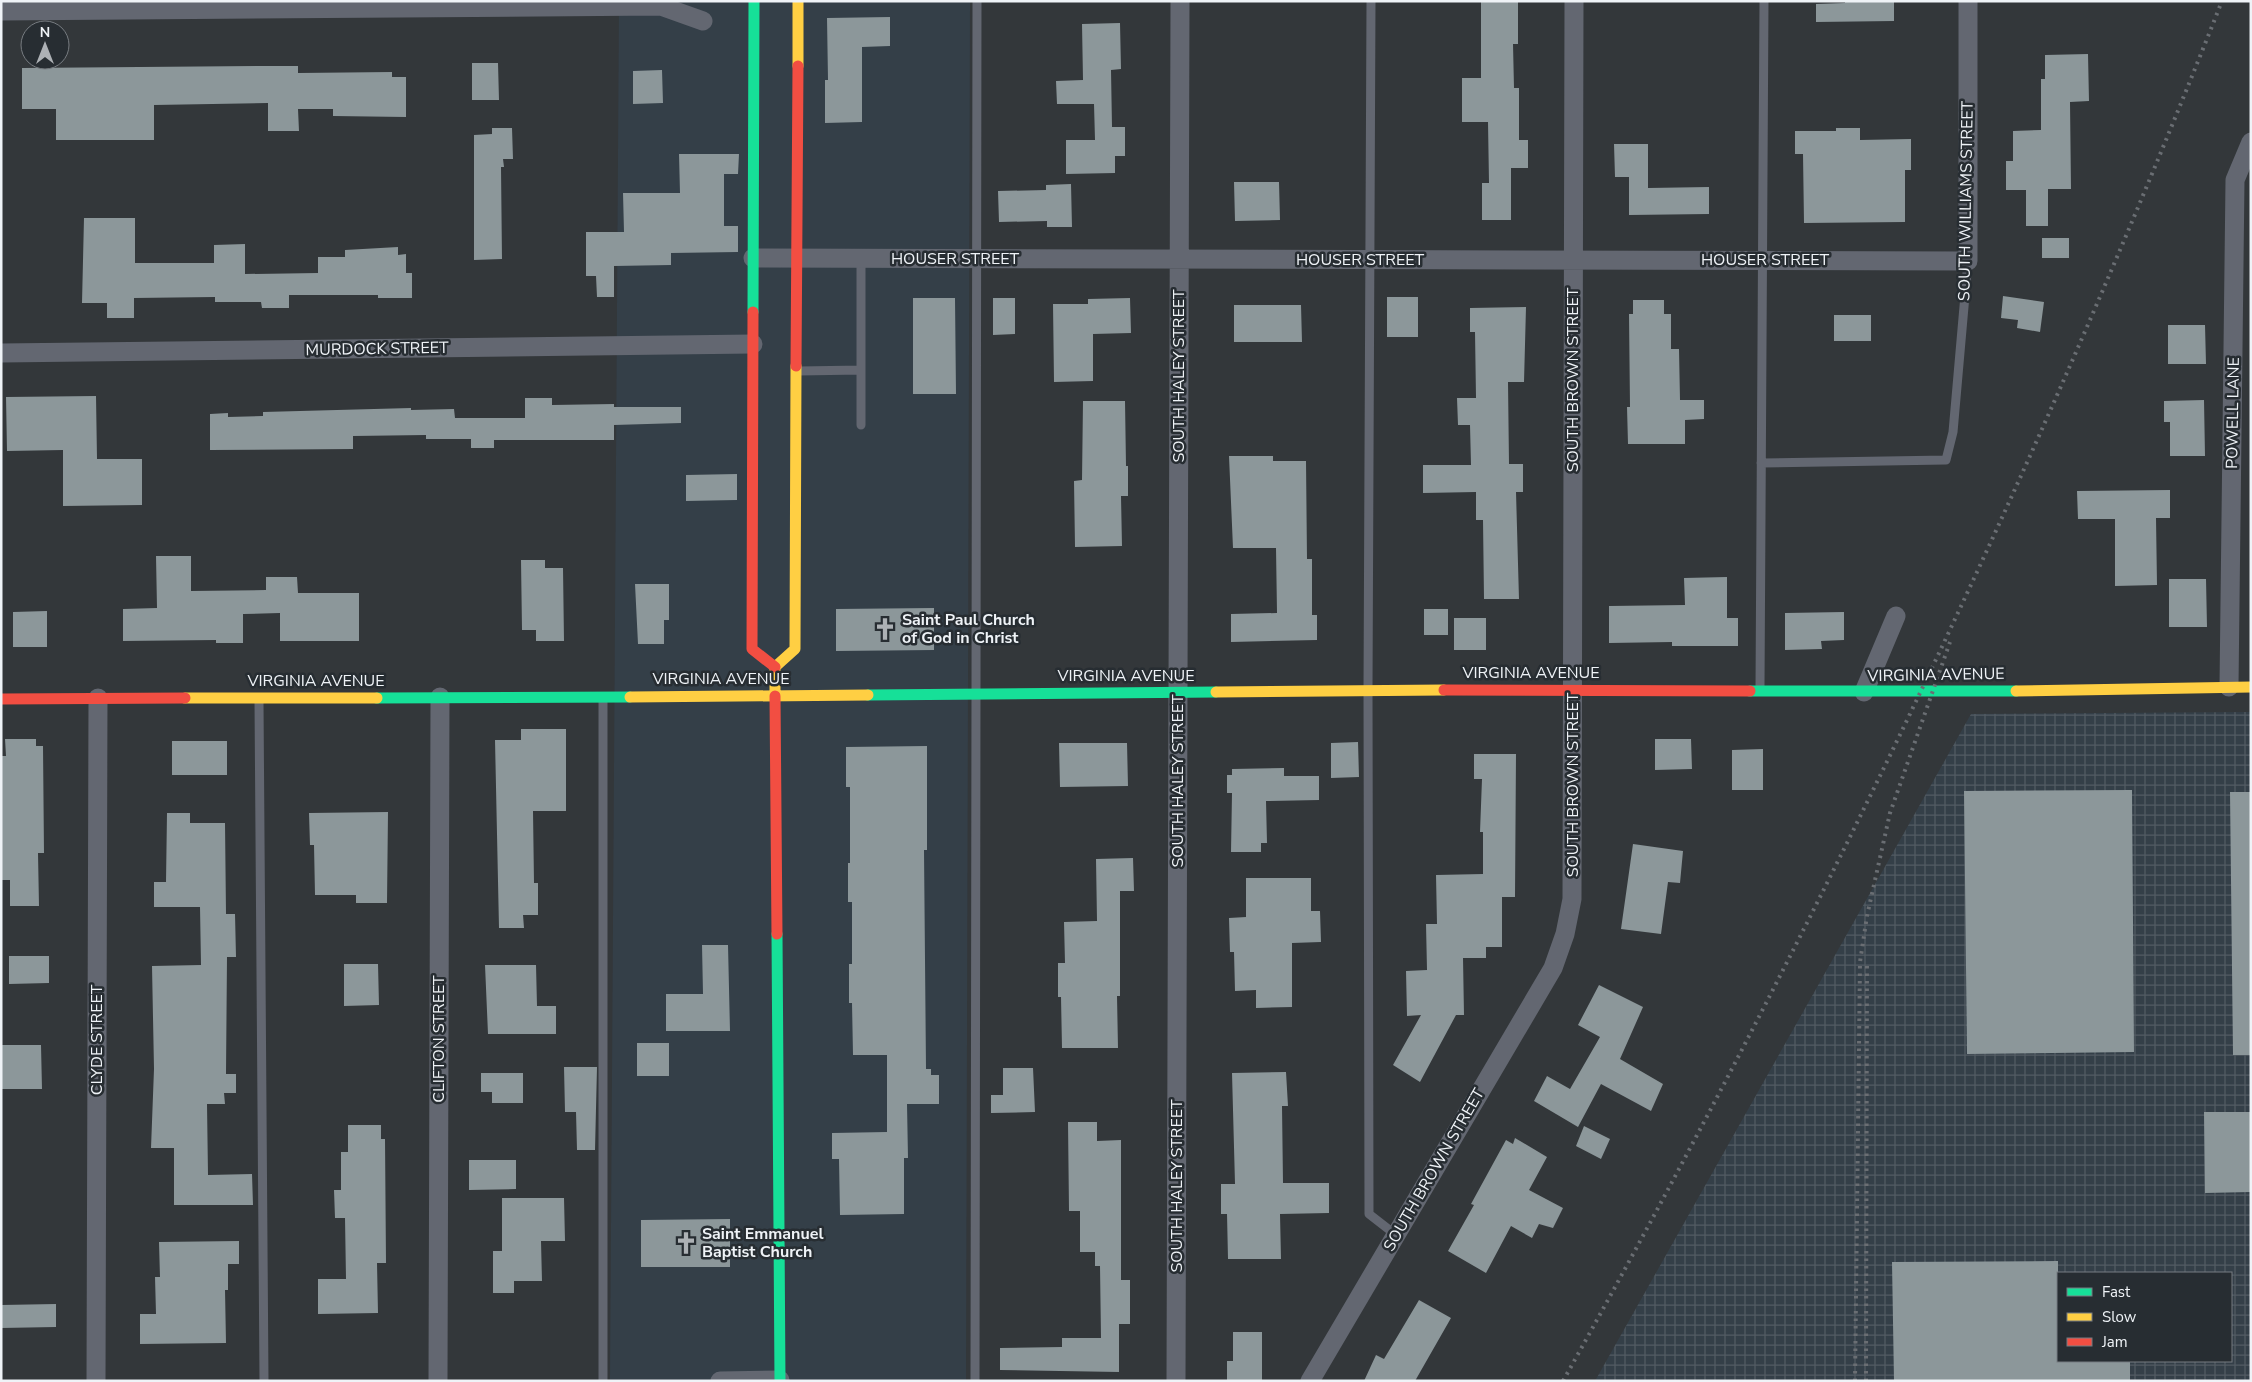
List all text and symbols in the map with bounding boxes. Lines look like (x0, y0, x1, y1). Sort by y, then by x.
north arrow (20, 20, 70, 70)
text: N (40, 23, 50, 42)
street label: SOUTH WILLIAMS STREET (1953, 100, 1979, 301)
street label: HOUSER STREET (891, 248, 1019, 270)
street label: HOUSER STREET (1296, 249, 1424, 271)
street label: HOUSER STREET (1701, 249, 1829, 271)
street label: SOUTH BROWN STREET (1562, 287, 1584, 472)
street label: SOUTH HALEY STREET (1168, 289, 1190, 463)
street label: MURDOCK STREET (305, 337, 449, 361)
street label: POWELL LANE (2221, 357, 2245, 469)
place label: Saint Paul Church of God in Christ (902, 609, 1035, 649)
church icon: Saint Paul Church of God in Christ (872, 616, 898, 642)
street label: VIRGINIA AVENUE (1461, 662, 1600, 684)
street label: VIRGINIA AVENUE (1866, 663, 2005, 687)
street label: VIRGINIA AVENUE (1056, 665, 1195, 687)
street label: VIRGINIA AVENUE (651, 668, 790, 690)
street label: VIRGINIA AVENUE (246, 670, 385, 692)
street label: SOUTH BROWN STREET (1562, 692, 1584, 877)
street label: SOUTH HALEY STREET (1167, 694, 1189, 868)
street label: CLIFTON STREET (428, 975, 450, 1103)
street label: CLYDE STREET (86, 984, 108, 1095)
street label: SOUTH BROWN STREET (1378, 1084, 1490, 1255)
street label: SOUTH HALEY STREET (1166, 1099, 1188, 1273)
place label: Saint Emmanuel Baptist Church (702, 1223, 824, 1263)
church icon: Saint Emmanuel Baptist Church (673, 1230, 699, 1256)
legend (2057, 1272, 2232, 1362)
text: Fast (2102, 1282, 2131, 1302)
text: Slow (2102, 1307, 2137, 1327)
text: Jam (2101, 1332, 2128, 1352)

